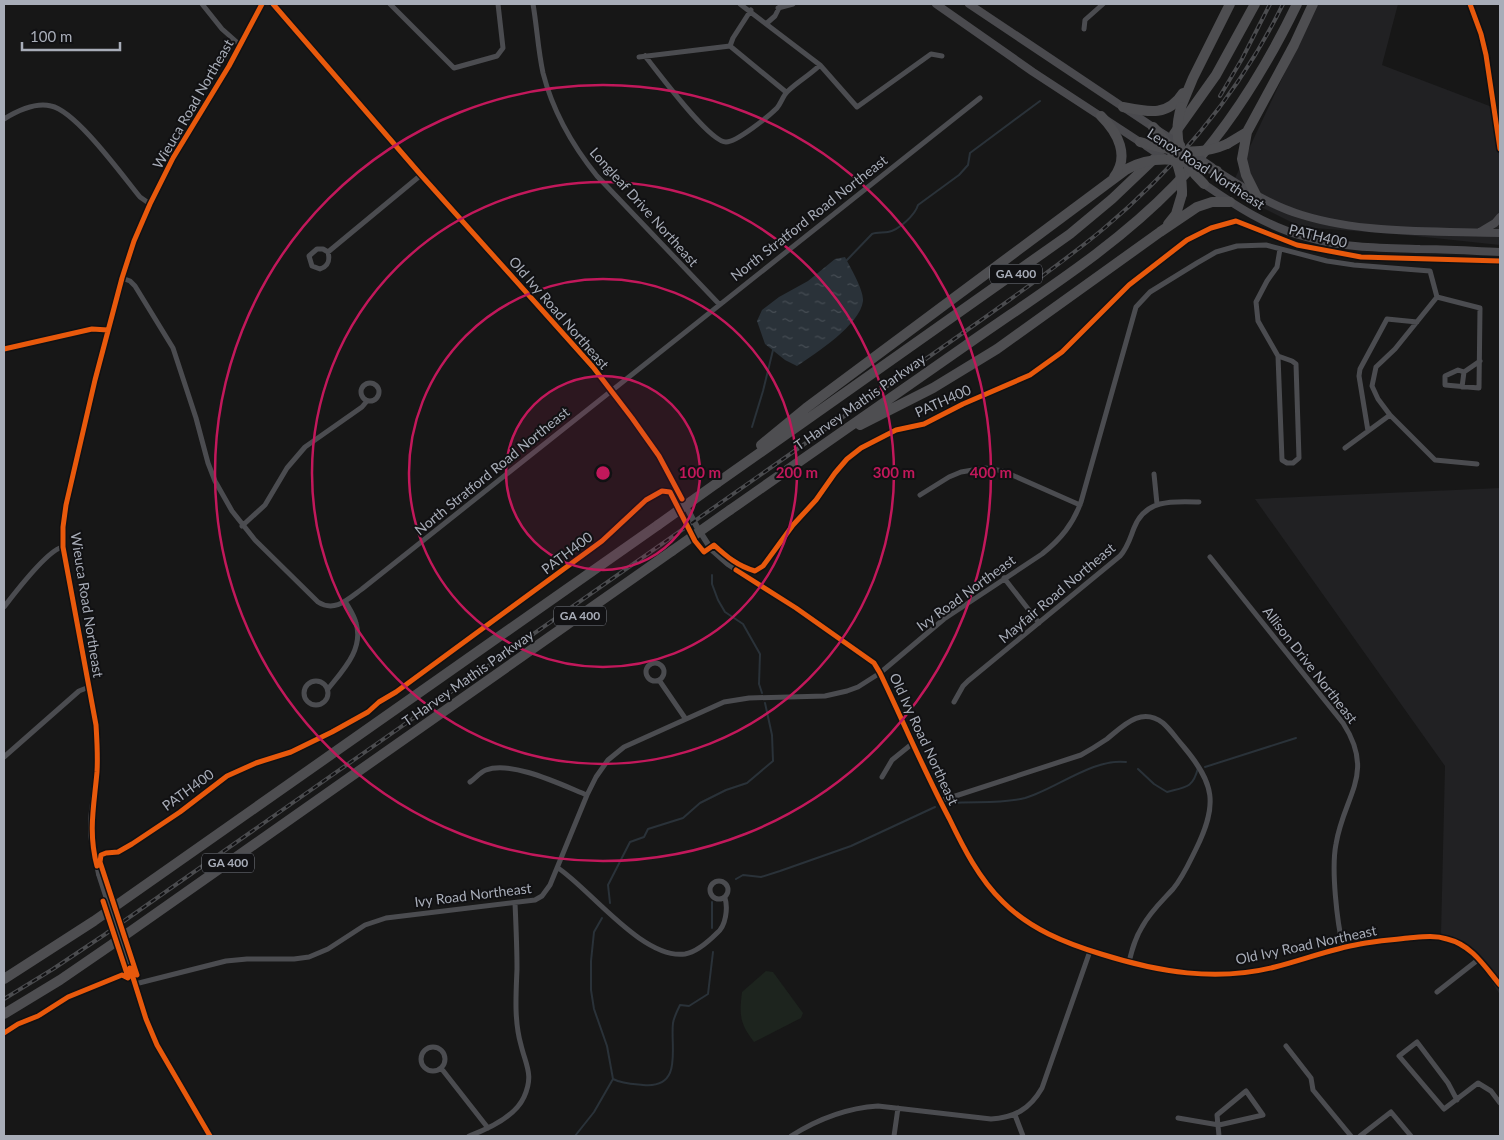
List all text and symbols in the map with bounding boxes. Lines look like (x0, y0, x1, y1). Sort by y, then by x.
scale bar (22, 20, 120, 52)
text: 100 m (30, 27, 72, 45)
street label: Wieuca Road Northeast (149, 36, 237, 171)
street label: Lenox Road Northeast (1144, 124, 1268, 213)
street label: Longleaf Drive Northeast (586, 144, 702, 270)
street label: North Stratford Road Northeast (727, 151, 890, 284)
street label: PATH400 (1287, 220, 1349, 251)
street label: Old Ivy Road Northeast (506, 253, 613, 372)
road number: GA 400 (990, 264, 1042, 284)
street label: T Harvey Mathis Parkway (791, 349, 929, 453)
street label: PATH400 (912, 381, 973, 420)
street label: North Stratford Road Northeast (411, 403, 572, 538)
text: 100 m (679, 463, 721, 481)
text: 200 m (776, 463, 818, 481)
text: 300 m (873, 463, 915, 481)
text: 400 m (970, 463, 1012, 481)
centre of rings (594, 464, 612, 482)
street label: PATH400 (538, 528, 596, 577)
street label: Wieuca Road Northeast (68, 531, 107, 679)
street label: Mayfair Road Northeast (995, 539, 1118, 646)
street label: Ivy Road Northeast (913, 551, 1018, 634)
street label: Allison Drive Northeast (1260, 603, 1361, 726)
road number: GA 400 (554, 606, 606, 626)
street label: T Harvey Mathis Parkway (399, 625, 537, 729)
street label: Old Ivy Road Northeast (886, 670, 963, 807)
street label: PATH400 (159, 765, 217, 814)
road number: GA 400 (202, 854, 254, 872)
street label: Ivy Road Northeast (413, 879, 532, 910)
street label: Old Ivy Road Northeast (1234, 921, 1378, 968)

